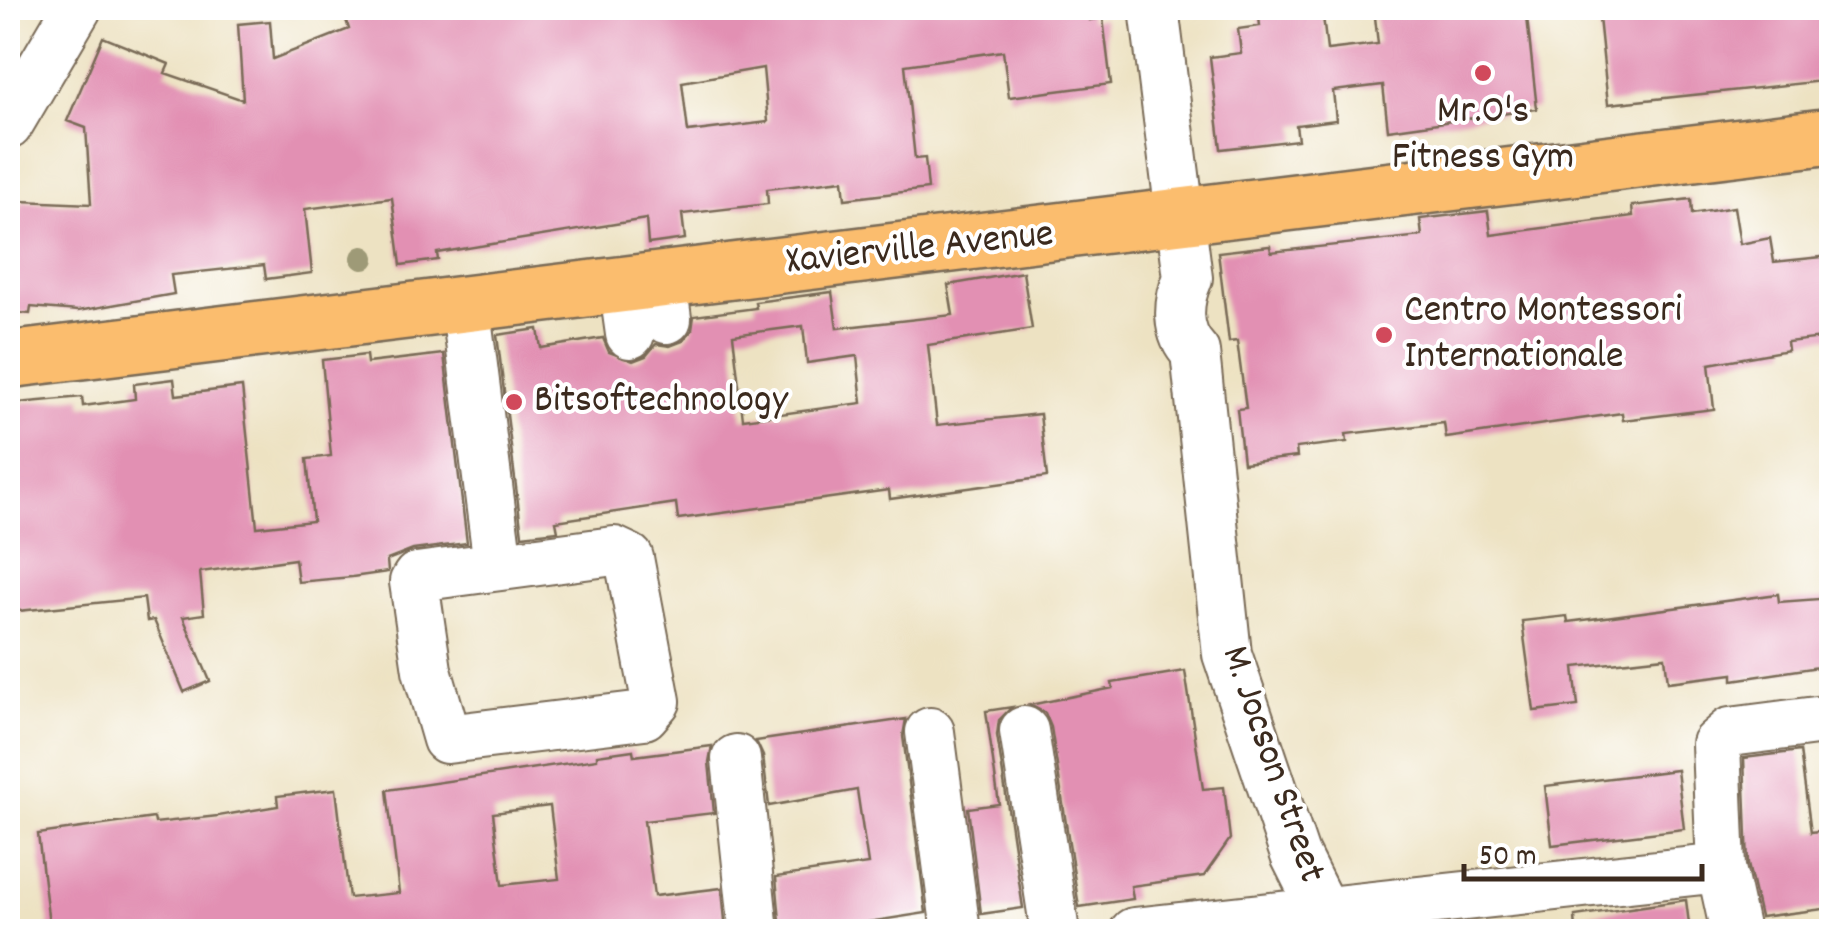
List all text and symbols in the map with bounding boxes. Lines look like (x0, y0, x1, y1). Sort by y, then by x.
marker: Mr.O's Fitness Gym (1472, 62, 1494, 84)
place label: Mr.O's Fitness Gym (1392, 85, 1574, 188)
street label: Xavierville Avenue (783, 208, 1057, 292)
place label: Centro Montessori Internationale (1404, 284, 1682, 387)
marker: Centro Montessori Internationale (1373, 324, 1395, 346)
place label: Bitsoftechnology (534, 374, 789, 431)
marker: Bitsoftechnology (503, 391, 525, 413)
street label: M. Jocson Street (1204, 639, 1338, 891)
scale bar (1464, 819, 1702, 881)
text: 50 m (1479, 837, 1537, 880)

